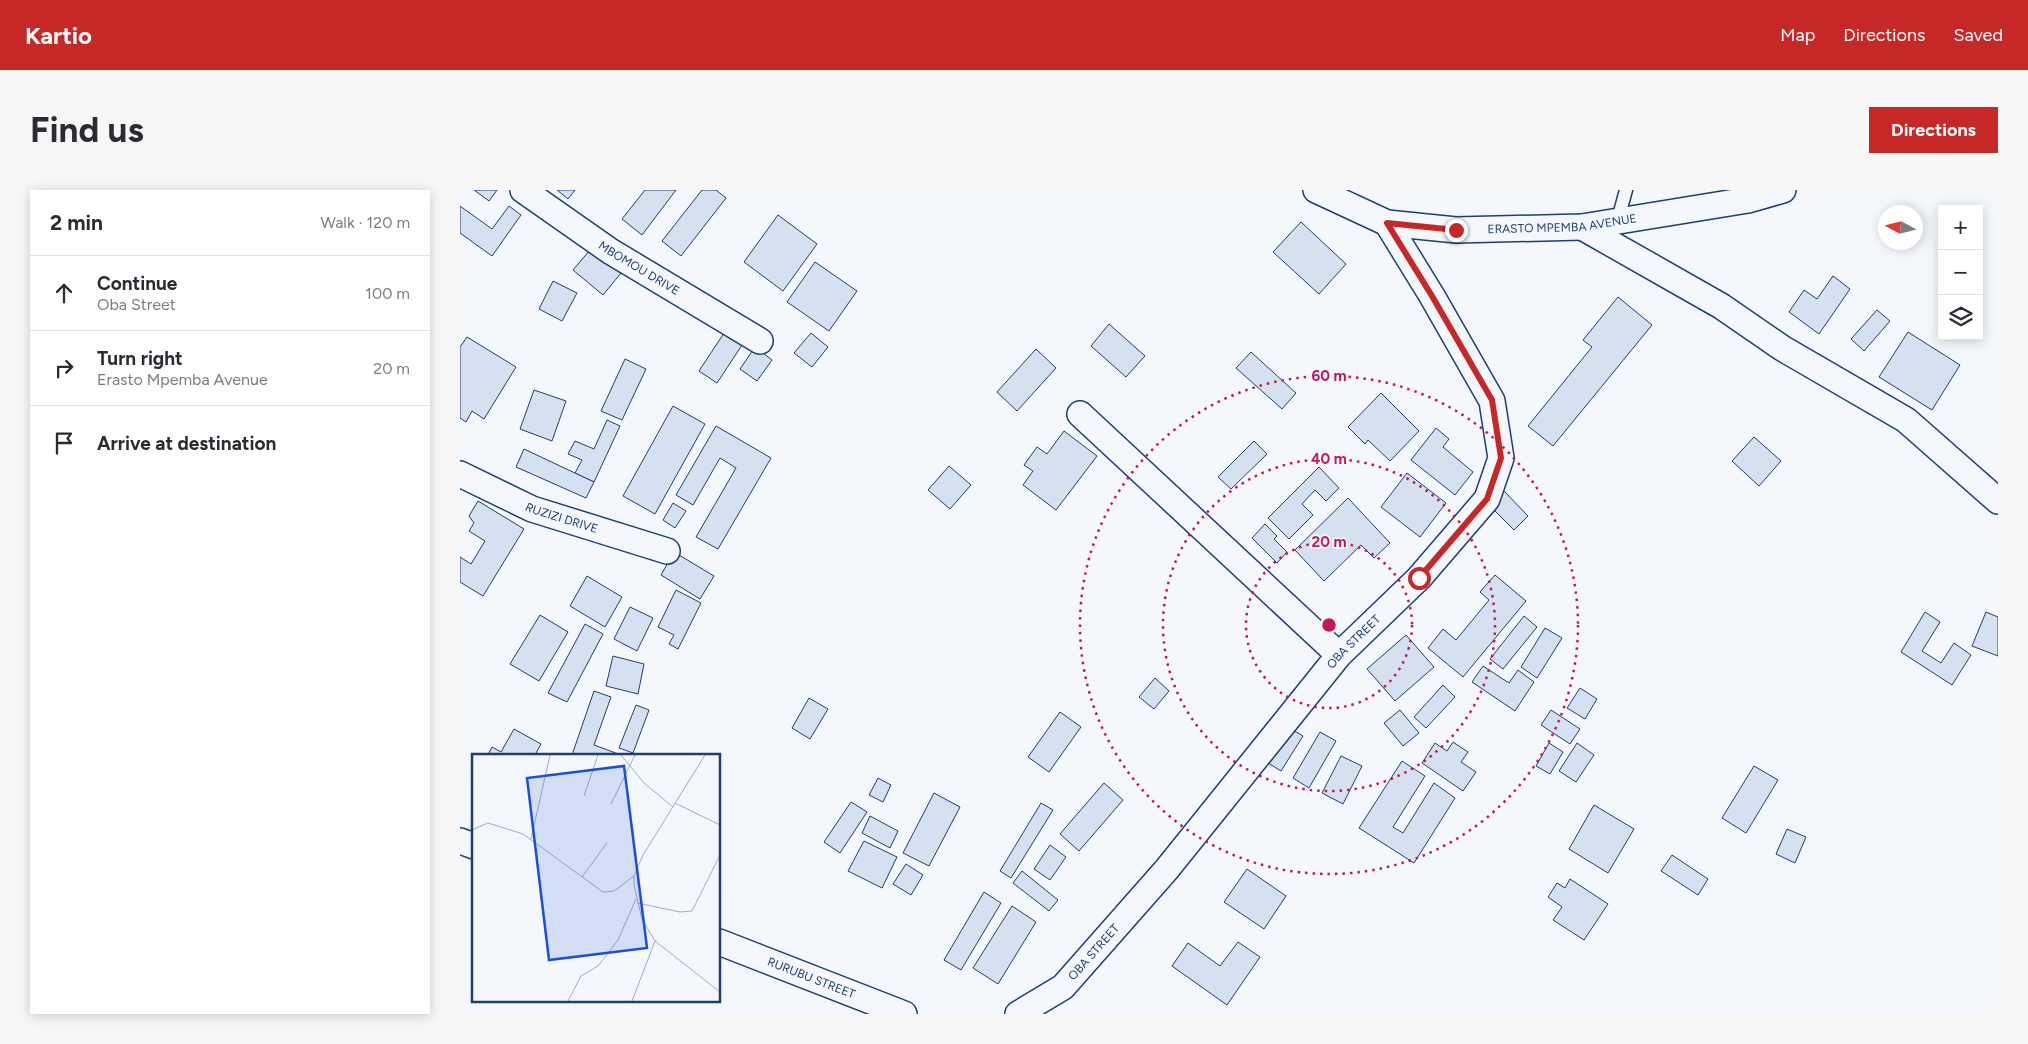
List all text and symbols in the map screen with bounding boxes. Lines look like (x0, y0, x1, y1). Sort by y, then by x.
text: Kartio (25, 21, 92, 50)
text: Map (1780, 24, 1815, 46)
text: Directions (1843, 24, 1925, 46)
text: Saved (1953, 24, 2003, 46)
button: Directions (1869, 107, 1998, 153)
text: Find us (30, 109, 144, 151)
north arrow (1878, 205, 1923, 250)
map controls (1938, 205, 1983, 340)
button: + (1938, 205, 1983, 250)
text: 2 min (50, 210, 103, 235)
street label: ERASTO MPEMBA AVENUE (1487, 211, 1638, 236)
text: Walk · 120 m (321, 213, 410, 232)
route end (1445, 219, 1468, 242)
street label: MBOMOU DRIVE (596, 238, 682, 298)
button: − (1938, 250, 1983, 295)
text: Continue (97, 272, 177, 295)
icon: ahead (50, 279, 78, 307)
text: 100 m (365, 284, 410, 303)
text: Oba Street (97, 295, 176, 314)
button: layers (1938, 295, 1983, 340)
text: Turn right (97, 347, 183, 370)
icon: right (50, 354, 78, 382)
text: 20 m (373, 359, 410, 378)
text: 60 m (1311, 367, 1347, 385)
text: Erasto Mpemba Avenue (97, 370, 268, 389)
icon: arrive (50, 429, 78, 457)
text: Arrive at destination (97, 432, 276, 455)
text: 40 m (1311, 450, 1347, 468)
street label: RUZIZI DRIVE (523, 500, 600, 536)
text: 20 m (1311, 533, 1347, 551)
route start (1408, 567, 1431, 590)
street label: OBA STREET (1324, 612, 1384, 671)
centre of rings (1320, 616, 1338, 634)
inset map (472, 754, 720, 1002)
street label: OBA STREET (1065, 921, 1122, 983)
street label: RURUBU STREET (765, 954, 858, 1001)

